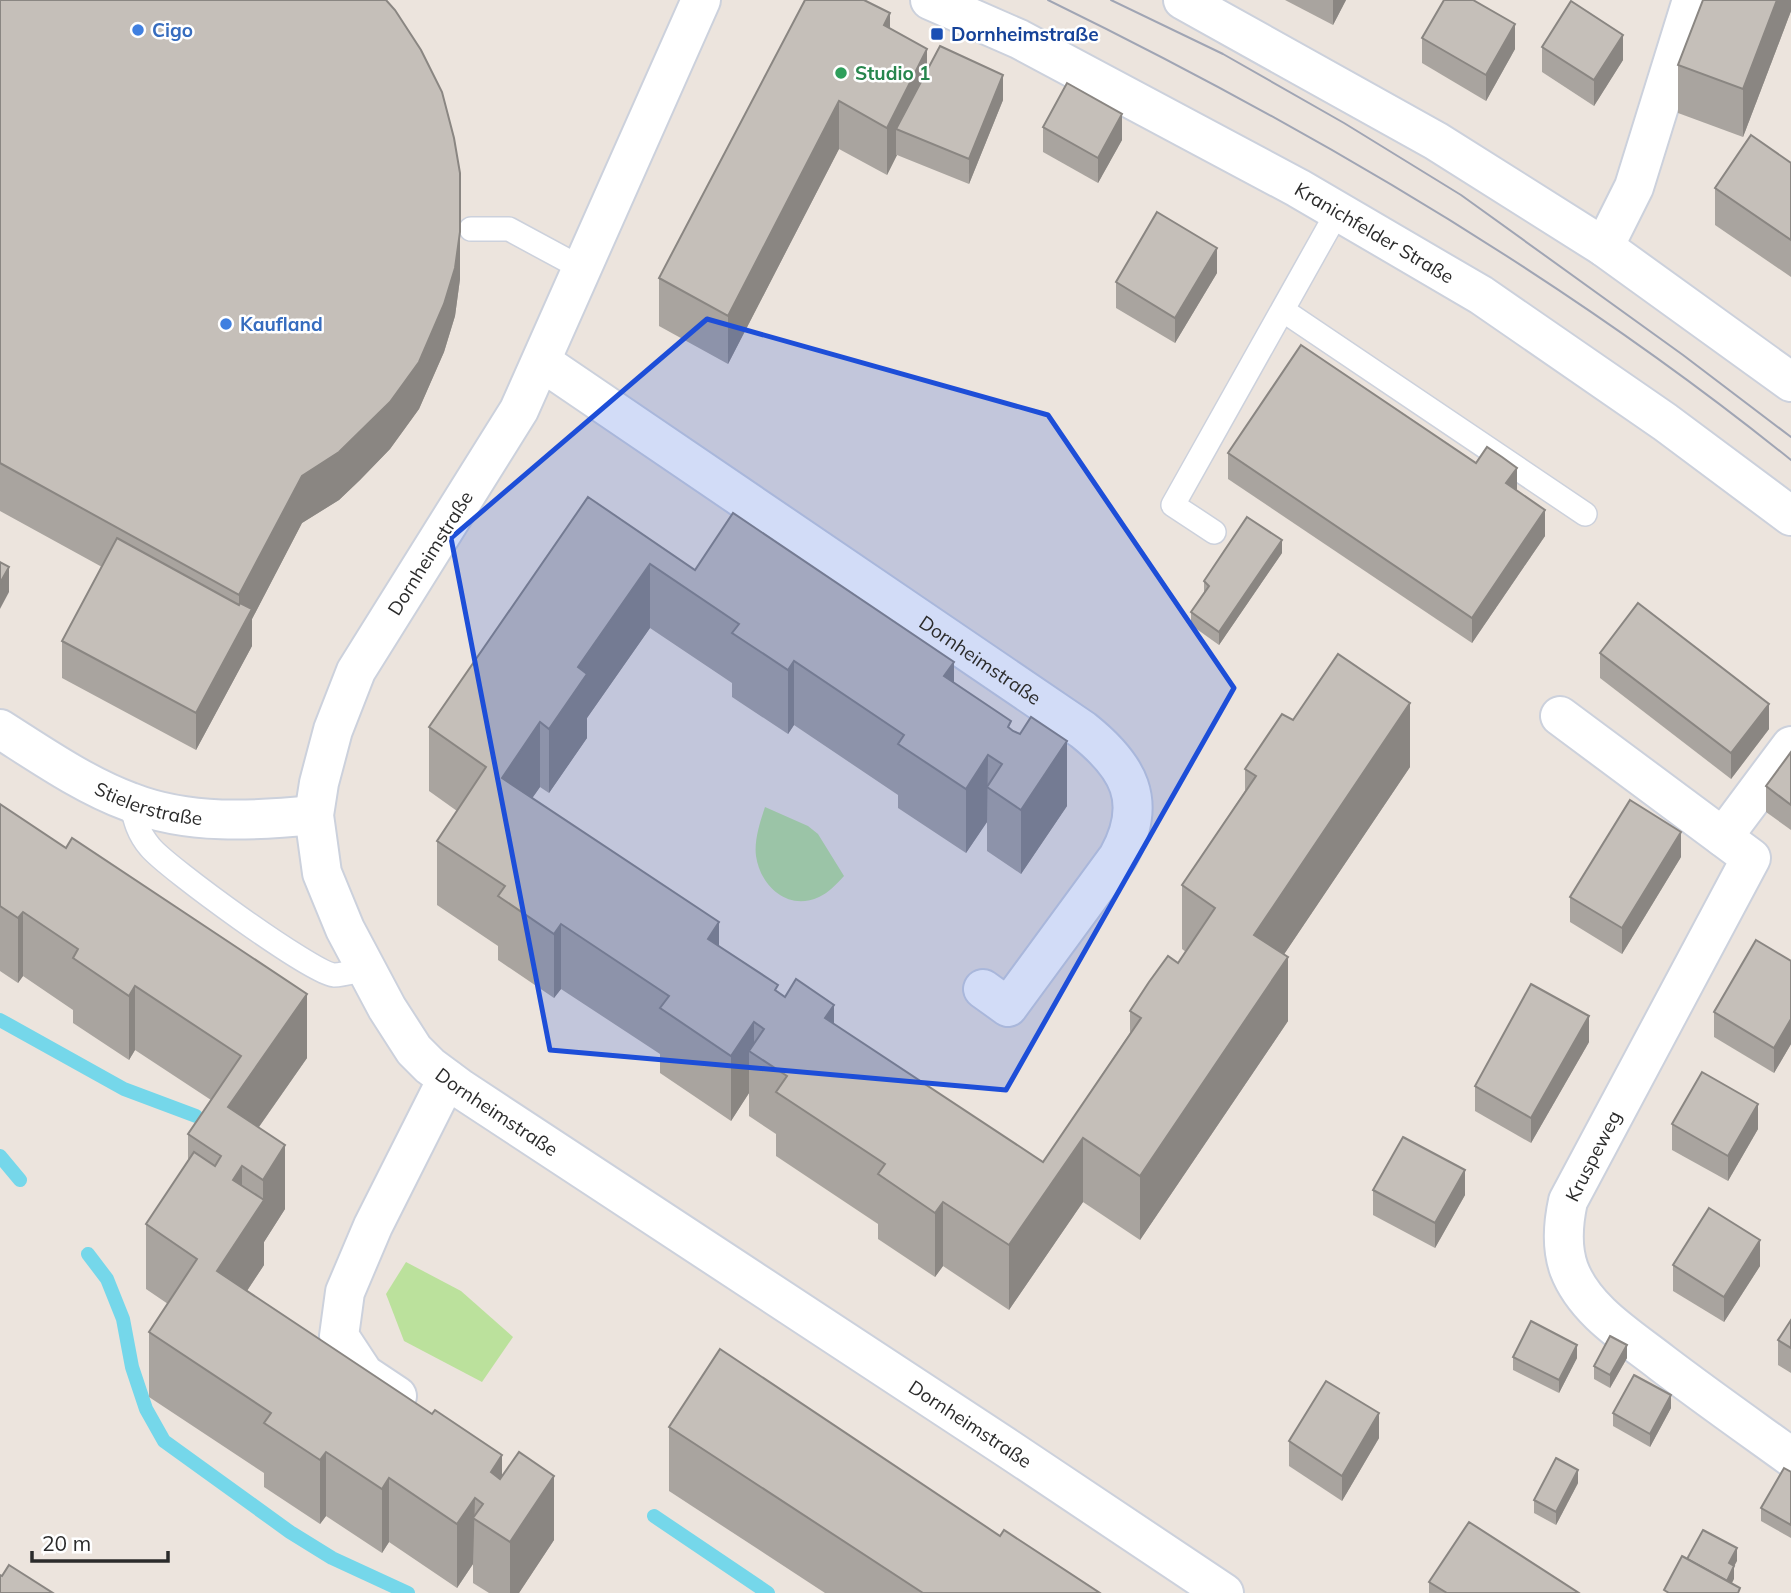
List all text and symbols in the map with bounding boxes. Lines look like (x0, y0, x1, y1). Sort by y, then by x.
place label: Cigo (152, 18, 193, 42)
marker: Cigo (130, 22, 146, 38)
place label: Dornheimstraße (951, 22, 1099, 46)
marker: Dornheimstraße (929, 26, 945, 42)
place label: Studio 1 (855, 61, 930, 85)
marker: Studio 1 (833, 65, 849, 81)
street label: Kranichfelder Straße (1291, 177, 1458, 289)
place label: Kaufland (240, 312, 323, 336)
marker: Kaufland (218, 316, 234, 332)
street label: Dornheimstraße (382, 486, 478, 620)
street label: Dornheimstraße (915, 610, 1046, 710)
street label: Stielerstraße (91, 776, 204, 830)
street label: Dornheimstraße (431, 1062, 563, 1161)
street label: Kruspeweg (1560, 1106, 1626, 1206)
street label: Dornheimstraße (904, 1375, 1036, 1473)
scale bar (32, 1520, 168, 1564)
text: 20 m (42, 1530, 91, 1556)

